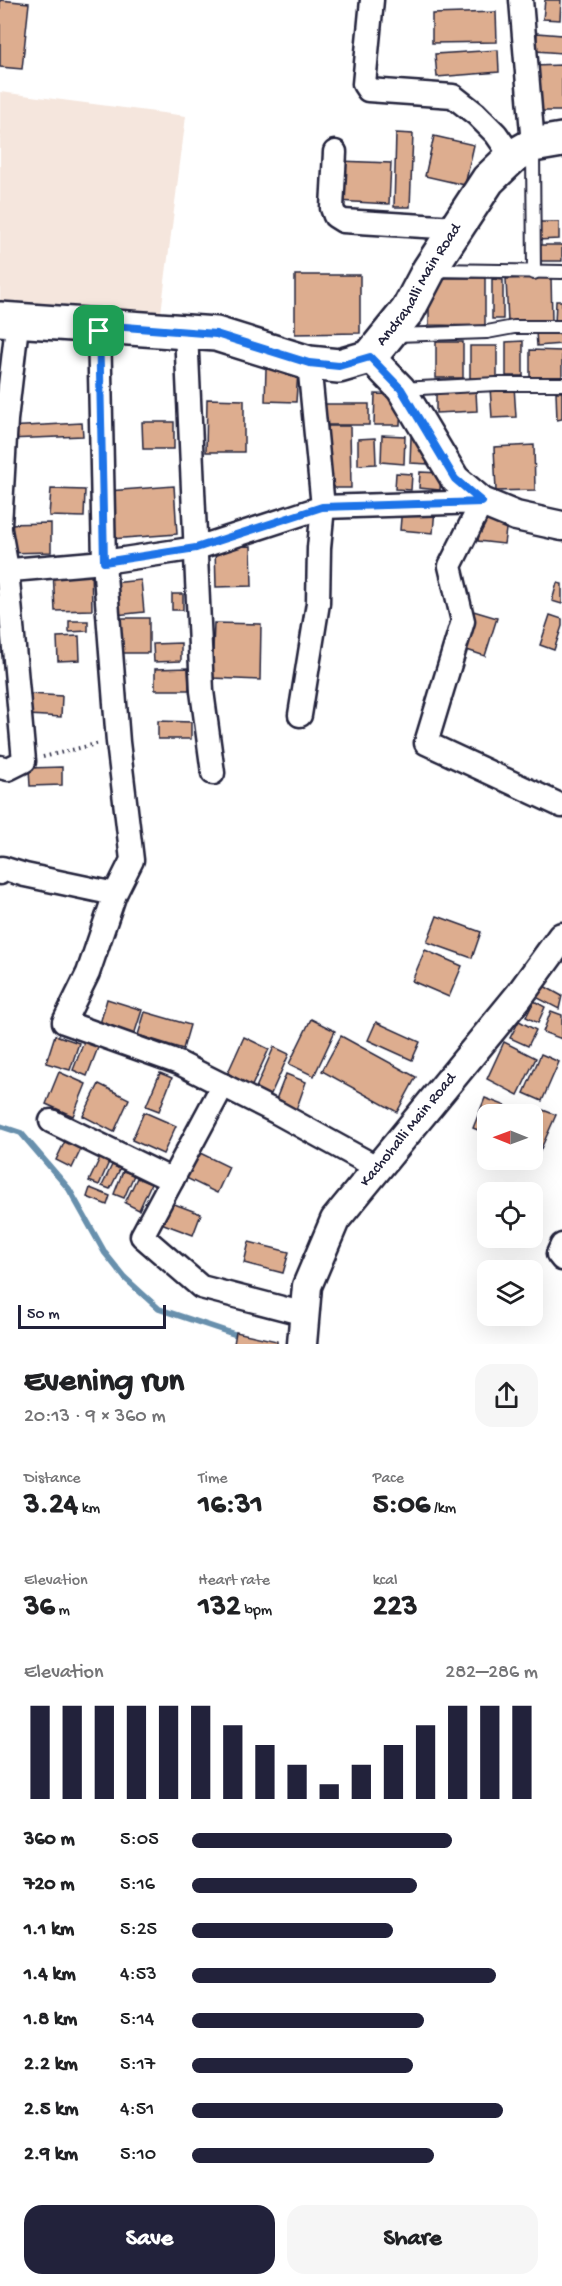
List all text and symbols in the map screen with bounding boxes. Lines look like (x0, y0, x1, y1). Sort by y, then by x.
street label: Andrahalli Main Road (373, 219, 467, 350)
pin (73, 305, 124, 356)
icon: arrive (82, 314, 115, 347)
street label: Kachohalli Main Road (356, 1068, 462, 1191)
north arrow (477, 1104, 543, 1170)
map controls (477, 1104, 543, 1326)
button: locate (477, 1182, 543, 1248)
button: layers (477, 1260, 543, 1326)
scale bar (18, 1302, 166, 1330)
text: 50 m (27, 1306, 60, 1325)
text: Evening run (24, 1364, 184, 1402)
button: share (475, 1364, 538, 1427)
text: 20:13 · 9 × 360 m (24, 1406, 166, 1429)
text: Distance (24, 1470, 81, 1489)
text: Time (198, 1470, 228, 1489)
text: Pace (373, 1470, 404, 1489)
text: 3.24 (24, 1489, 78, 1524)
text: 16:31 (198, 1489, 263, 1524)
text: 5:06 (373, 1489, 430, 1524)
text: km (78, 1500, 100, 1519)
text: /km (430, 1500, 456, 1519)
text: Elevation (24, 1572, 88, 1591)
text: Heart rate (198, 1572, 270, 1591)
text: kcal (373, 1572, 398, 1591)
text: 36 (24, 1591, 55, 1626)
text: 132 (198, 1591, 241, 1626)
text: 223 (373, 1591, 418, 1626)
text: m (55, 1602, 70, 1621)
text: bpm (241, 1602, 272, 1621)
text: Elevation (24, 1662, 104, 1685)
text: 282–286 m (445, 1662, 538, 1685)
text: 360 m (24, 1829, 75, 1852)
text: 5:05 (120, 1829, 159, 1852)
text: 720 m (24, 1874, 75, 1897)
text: 5:16 (120, 1874, 155, 1897)
text: 1.1 km (24, 1919, 74, 1942)
text: 5:25 (120, 1919, 157, 1942)
text: 1.4 km (24, 1964, 76, 1987)
text: 4:53 (120, 1964, 157, 1987)
text: 1.8 km (24, 2009, 77, 2032)
text: 5:14 (120, 2009, 154, 2032)
text: 2.2 km (24, 2054, 78, 2077)
text: 5:17 (120, 2054, 155, 2077)
text: 2.5 km (24, 2099, 78, 2122)
text: 4:51 (120, 2099, 154, 2122)
text: 2.9 km (24, 2144, 78, 2167)
text: 5:10 (120, 2144, 156, 2167)
button: Save (24, 2205, 275, 2274)
button: Share (287, 2205, 538, 2274)

